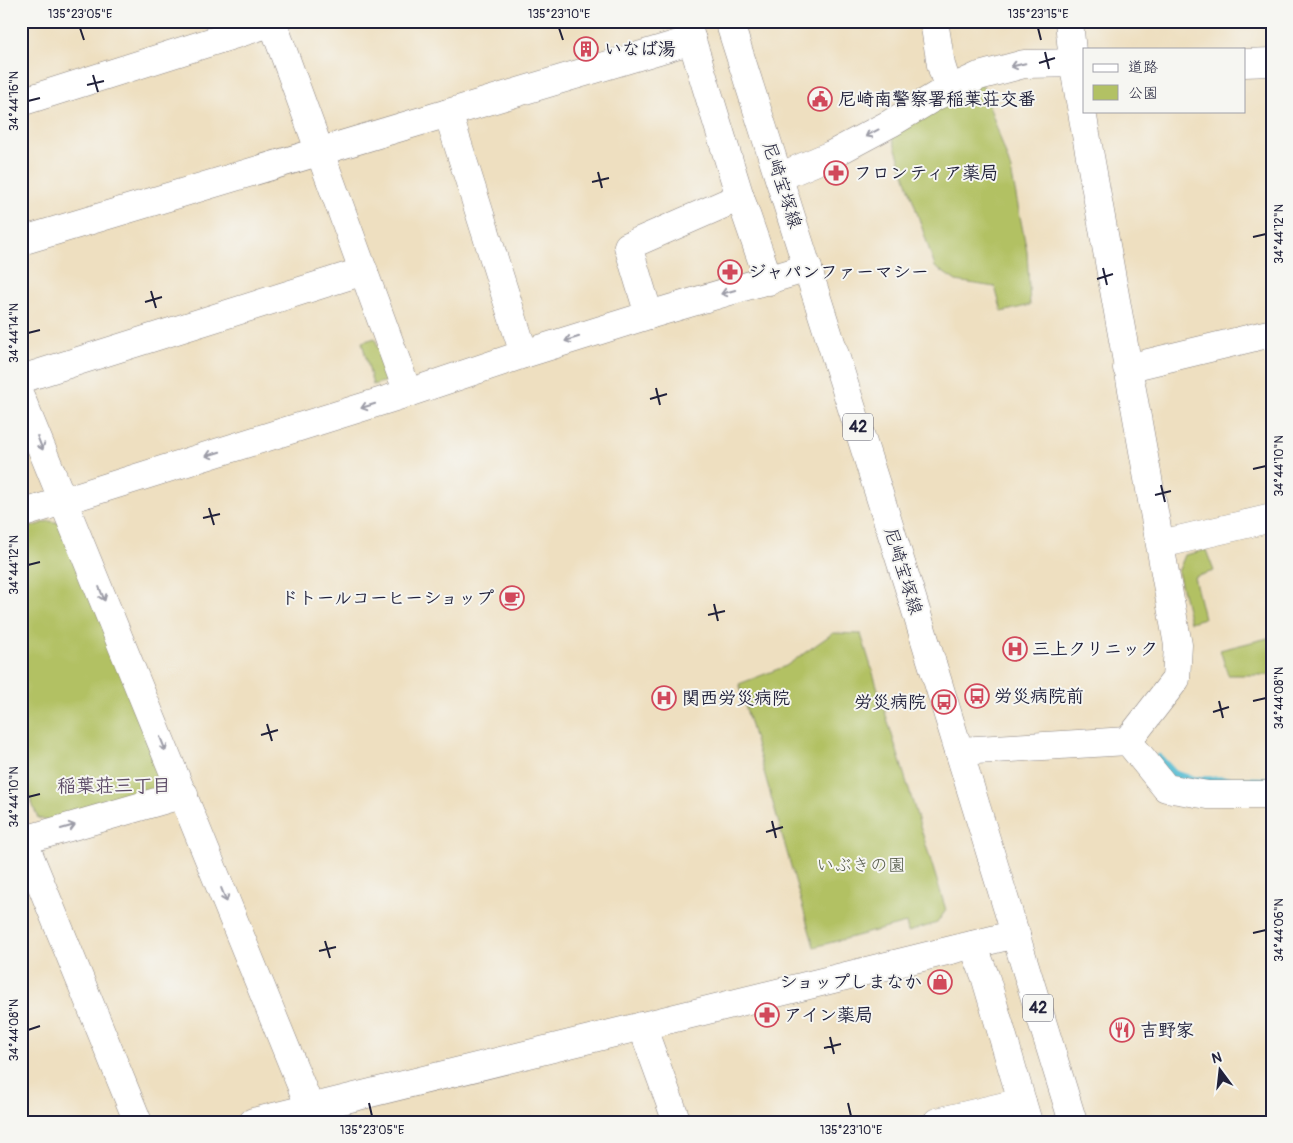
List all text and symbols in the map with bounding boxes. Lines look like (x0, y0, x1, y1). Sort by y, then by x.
text: 135°23'05"E (48, 7, 112, 22)
text: 135°23'10"E (528, 7, 590, 22)
text: 135°23'15"E (1008, 7, 1068, 22)
building icon: いなば湯 (573, 36, 599, 62)
place label: いなば湯 (604, 38, 676, 61)
legend (1083, 48, 1246, 112)
text: 道路 (1128, 58, 1158, 77)
one-way arrow (1011, 61, 1027, 71)
text: 34°44'16"N (7, 71, 22, 131)
text: 公園 (1128, 84, 1158, 103)
public building icon: 尼崎南警察署稲葉荘交番 (807, 86, 833, 112)
place label: 尼崎南警察署稲葉荘交番 (838, 88, 1036, 111)
one-way arrow (864, 128, 879, 138)
street label: 尼崎宝塚線 (757, 139, 807, 231)
pharmacy icon: フロンティア薬局 (823, 160, 849, 186)
place label: フロンティア薬局 (854, 162, 998, 185)
text: 34°44'12"N (1272, 204, 1287, 264)
pharmacy icon: ジャパンファーマシー (717, 259, 743, 285)
place label: ジャパンファーマシー (748, 261, 929, 284)
one-way arrow (720, 288, 736, 298)
text: 34°44'14"N (7, 303, 22, 363)
one-way arrow (565, 335, 581, 344)
one-way arrow (360, 401, 376, 411)
road number: 42 (843, 414, 873, 441)
text: 34°44'10"N (1272, 435, 1287, 497)
one-way arrow (36, 436, 45, 451)
one-way arrow (205, 450, 221, 460)
street label: 尼崎宝塚線 (879, 525, 927, 617)
text: 34°44'12"N (7, 535, 22, 595)
cafe icon: ドトールコーヒーショップ (499, 585, 525, 611)
one-way arrow (97, 586, 107, 601)
place label: ドトールコーヒーショップ (281, 587, 494, 610)
hospital icon: 三上クリニック (1002, 636, 1028, 662)
place label: 三上クリニック (1032, 638, 1158, 661)
text: 34°44'08"N (1272, 667, 1287, 729)
bus stop icon: 労災病院前 (964, 683, 990, 709)
hospital icon: 関西労災病院 (651, 685, 677, 711)
place label: 労災病院前 (994, 685, 1084, 708)
place label: 関西労災病院 (682, 687, 790, 710)
bus stop icon: 労災病院 (931, 689, 957, 715)
place label: 労災病院 (854, 691, 926, 714)
one-way arrow (159, 736, 169, 751)
text: 34°44'10"N (7, 766, 22, 828)
district label: 稲葉荘三丁目 (57, 774, 171, 798)
one-way arrow (60, 822, 76, 832)
park label: いぶきの園 (816, 854, 906, 877)
one-way arrow (220, 887, 230, 902)
text: 34°44'06"N (1272, 898, 1287, 962)
shop icon: ショップしまなか (927, 969, 953, 995)
place label: ショップしまなか (779, 971, 922, 994)
road number: 42 (1023, 994, 1053, 1021)
text: 34°44'08"N (7, 999, 22, 1061)
pharmacy icon: アイン薬局 (754, 1002, 780, 1028)
place label: アイン薬局 (784, 1004, 873, 1027)
restaurant icon: 吉野家 (1109, 1017, 1135, 1043)
place label: 吉野家 (1140, 1019, 1194, 1042)
north arrow (1196, 1046, 1246, 1096)
text: N (1210, 1048, 1224, 1067)
text: 135°23'05"E (340, 1123, 404, 1138)
text: 135°23'10"E (820, 1123, 882, 1138)

